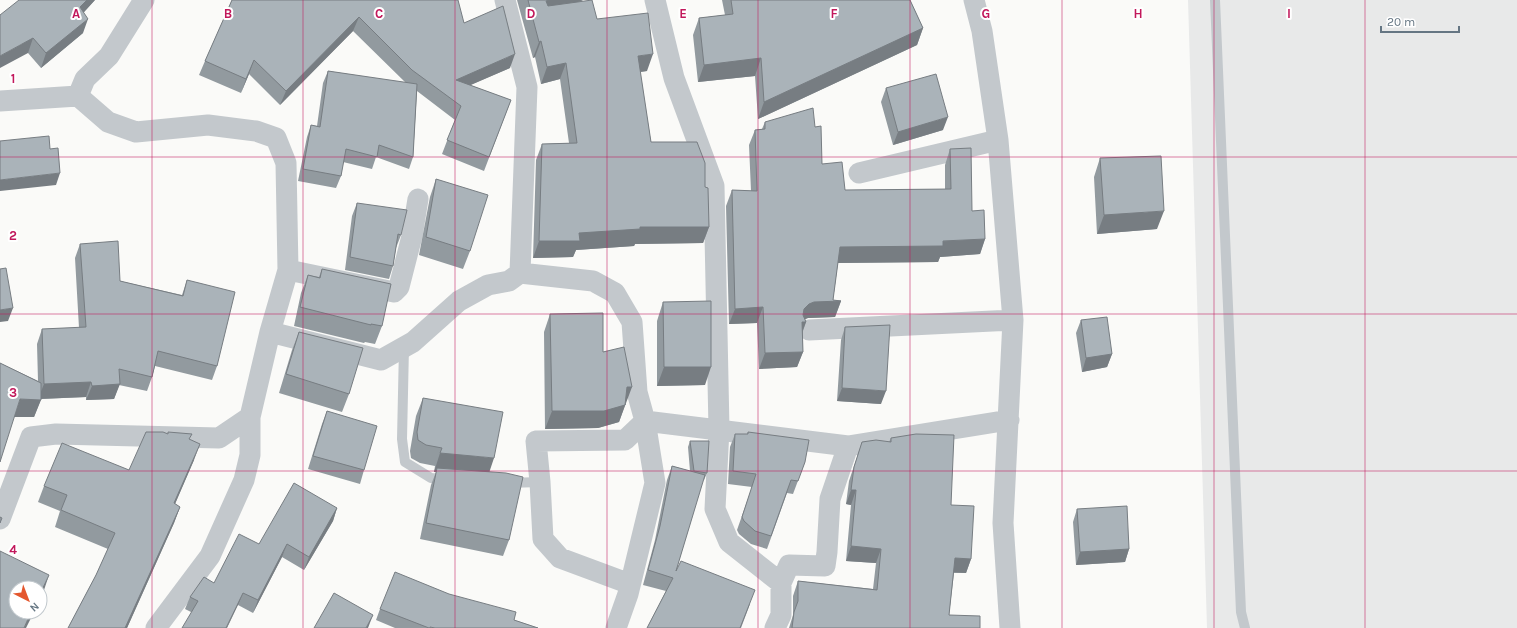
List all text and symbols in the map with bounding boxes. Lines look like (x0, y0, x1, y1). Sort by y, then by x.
text: A (72, 6, 80, 21)
text: B (224, 6, 232, 21)
text: C (375, 6, 383, 21)
text: D (527, 6, 536, 21)
text: E (679, 6, 687, 21)
text: F (830, 6, 838, 21)
text: G (982, 6, 990, 21)
text: H (1133, 6, 1143, 21)
text: I (1287, 6, 1291, 21)
scale bar (1381, 8, 1459, 34)
text: 20 m (1387, 15, 1415, 29)
text: 1 (11, 71, 15, 86)
text: 2 (9, 228, 17, 243)
text: 3 (9, 385, 17, 400)
text: 4 (9, 542, 17, 557)
north arrow (8, 580, 48, 620)
text: N (27, 600, 42, 615)

